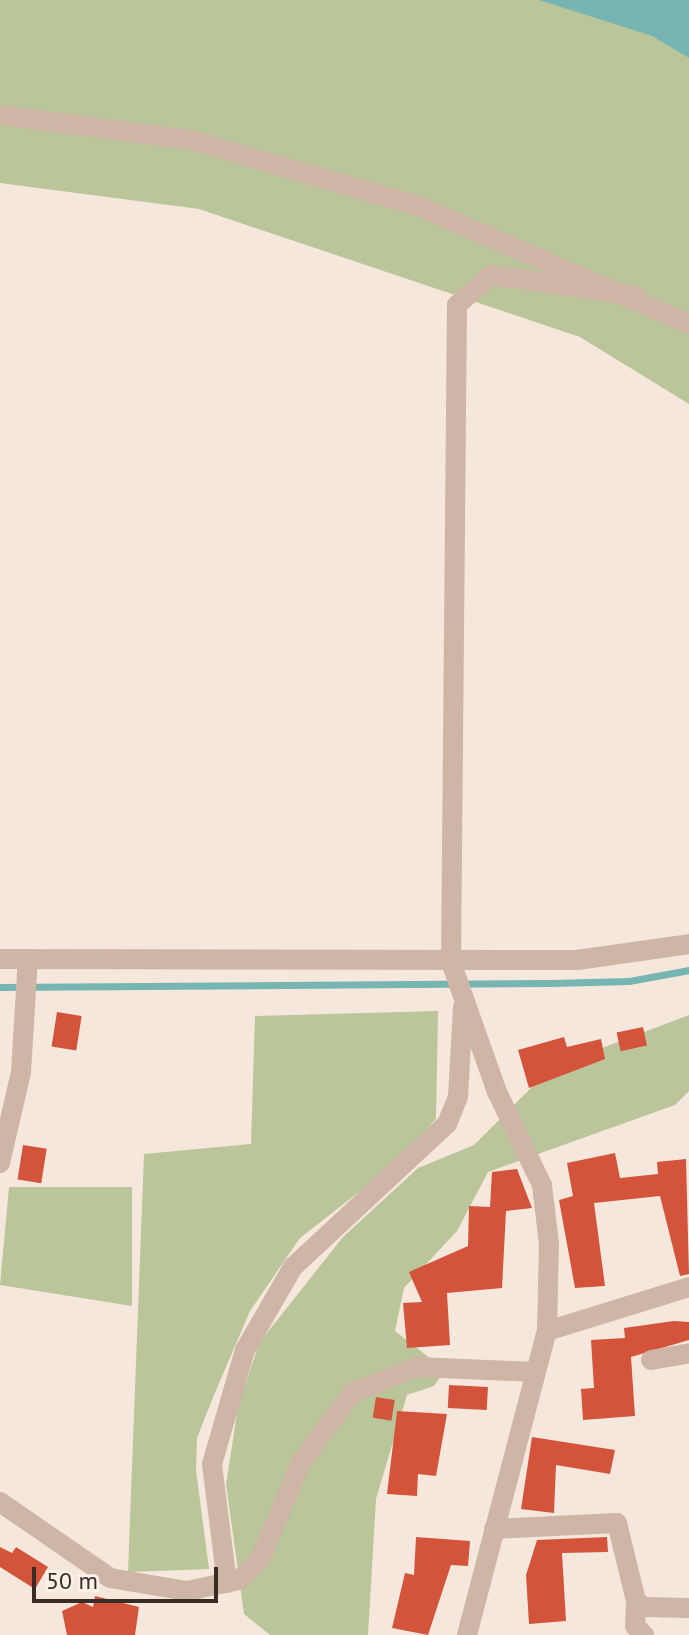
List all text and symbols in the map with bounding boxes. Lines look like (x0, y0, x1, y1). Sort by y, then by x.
scale bar (36, 1551, 222, 1601)
text: 50 m (46, 1565, 98, 1596)

